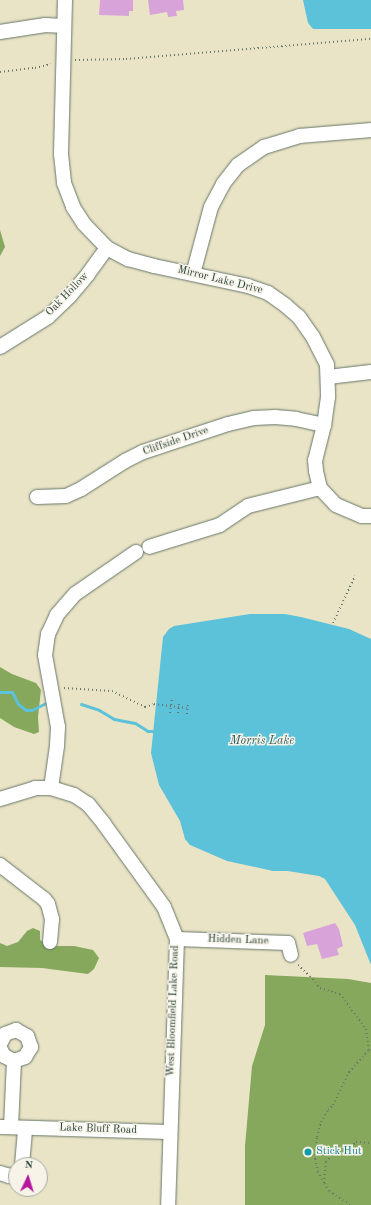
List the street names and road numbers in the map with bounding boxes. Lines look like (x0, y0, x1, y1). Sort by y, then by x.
street label: Mirror Lake Drive (176, 264, 264, 298)
street label: Oak Hollow (44, 270, 92, 320)
street label: Cliffside Drive (141, 425, 211, 459)
street label: Hidden Lane (207, 933, 269, 949)
street label: West Bloomfield Lake Road (165, 945, 183, 1077)
street label: Lake Bluff Road (59, 1122, 137, 1138)

